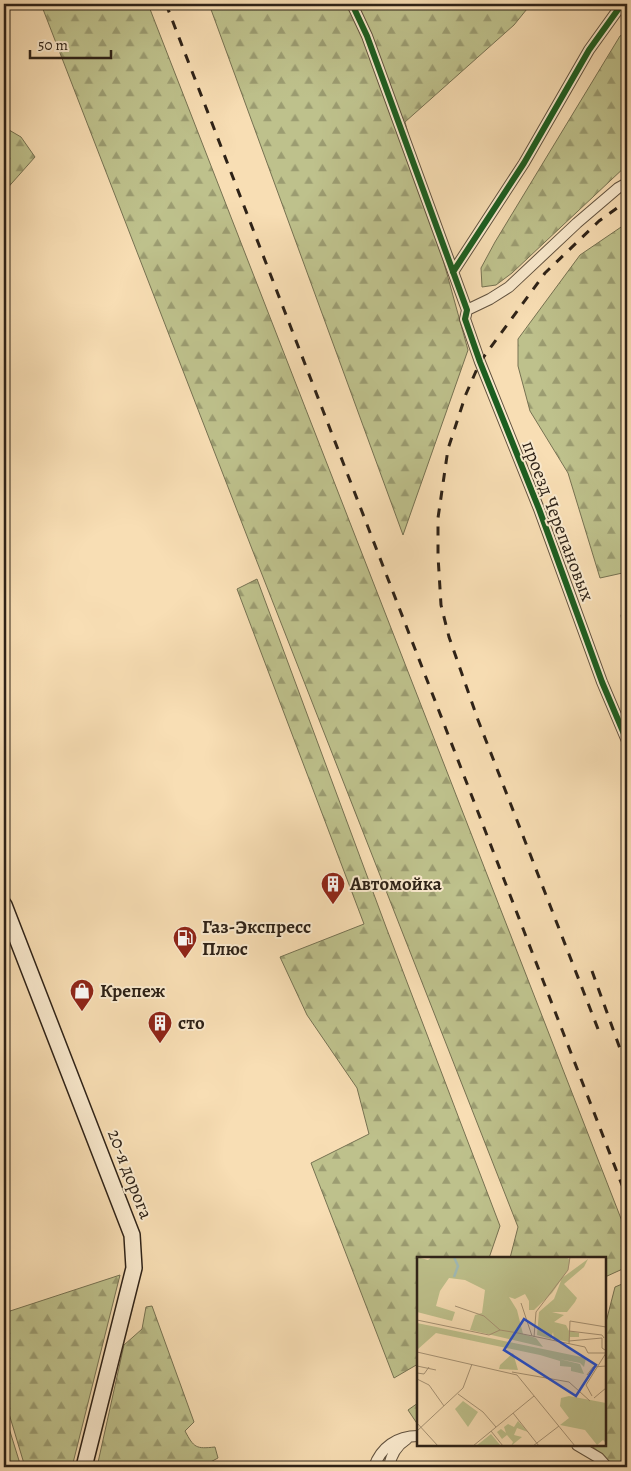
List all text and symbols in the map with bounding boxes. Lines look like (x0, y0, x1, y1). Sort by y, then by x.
scale bar (30, 28, 111, 60)
text: 50 m (38, 35, 68, 55)
street label: проезд Черепановых (515, 437, 601, 606)
building icon: Автомойка (320, 871, 346, 905)
place label: Автомойка (349, 871, 443, 897)
place label: Газ-Экспресс Плюс (202, 914, 311, 962)
fuel station icon: Газ-Экспресс Плюс (172, 925, 198, 959)
shop icon: Крепеж (69, 978, 95, 1012)
place label: Крепеж (100, 978, 166, 1004)
building icon: сто (147, 1010, 173, 1044)
place label: сто (178, 1010, 205, 1036)
street label: 20-я дорога (101, 1125, 159, 1223)
inset map (417, 1257, 606, 1446)

